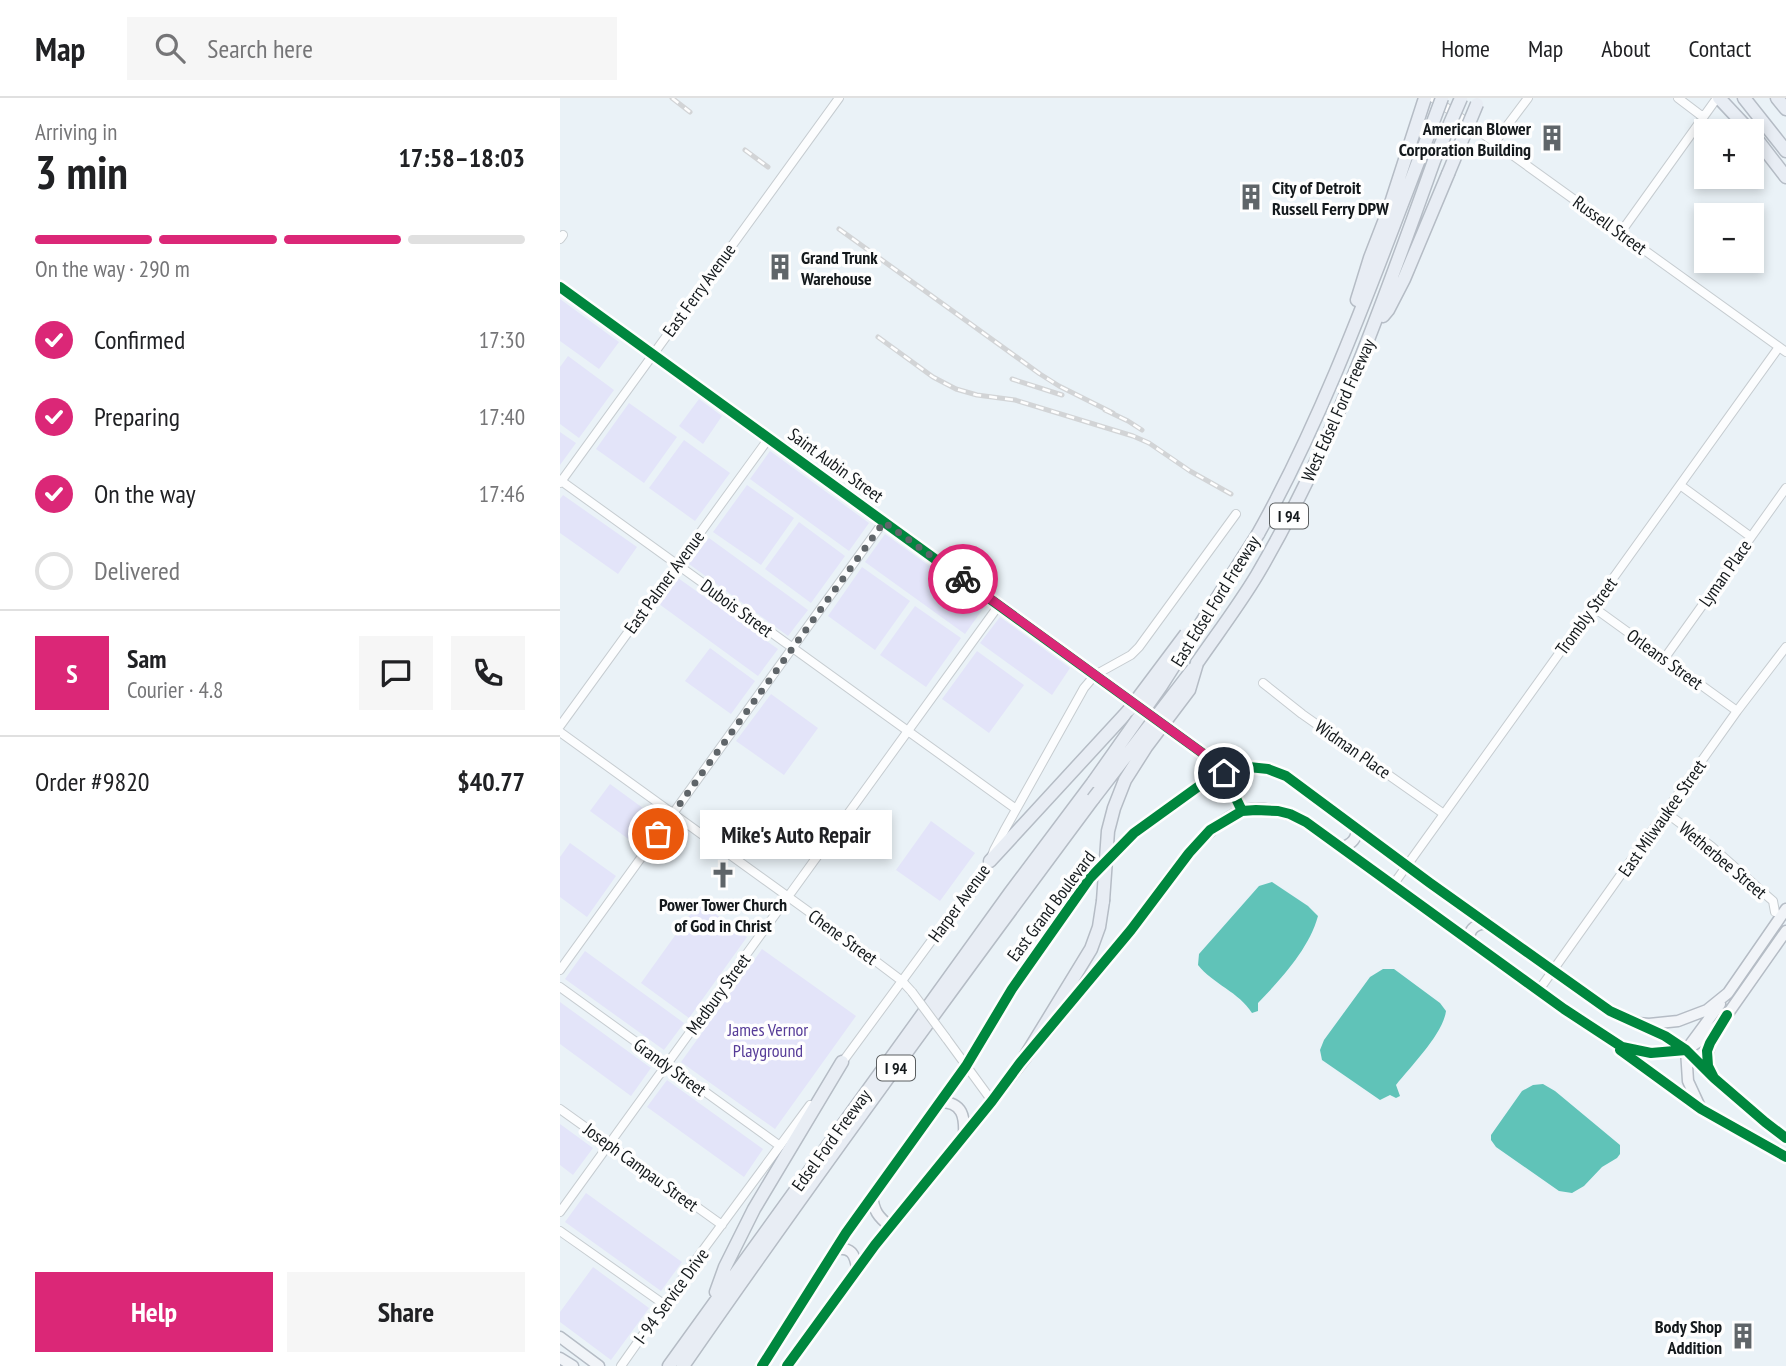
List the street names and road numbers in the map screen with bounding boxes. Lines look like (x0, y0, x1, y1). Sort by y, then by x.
street label: Russell Street (1569, 191, 1651, 259)
street label: East Ferry Avenue (657, 239, 741, 341)
street label: West Edsel Ford Freeway (1296, 335, 1380, 485)
street label: Saint Aubin Street (784, 423, 888, 507)
road number: I 94 (1270, 504, 1308, 528)
street label: East Palmer Avenue (619, 526, 709, 638)
street label: East Edsel Ford Freeway (1165, 531, 1265, 671)
street label: Lyman Place (1694, 535, 1756, 611)
street label: Trombly Street (1550, 573, 1622, 659)
street label: Dubois Street (696, 574, 778, 642)
street label: Orleans Street (1622, 624, 1708, 694)
street label: Widman Place (1311, 714, 1395, 784)
street label: East Milwaukee Street (1613, 755, 1711, 881)
street label: Wetherbee Street (1674, 817, 1772, 903)
street label: East Grand Boulevard (1002, 846, 1100, 966)
street label: Harper Avenue (923, 859, 995, 947)
street label: Chene Street (804, 904, 882, 970)
street label: Medbury Street (681, 949, 755, 1039)
street label: Grandy Street (629, 1033, 711, 1101)
road number: I 94 (877, 1056, 915, 1080)
street label: Edsel Ford Freeway (786, 1084, 876, 1195)
street label: Joseph Campau Street (578, 1117, 703, 1216)
street label: I- 94 Service Drive (628, 1243, 714, 1349)

